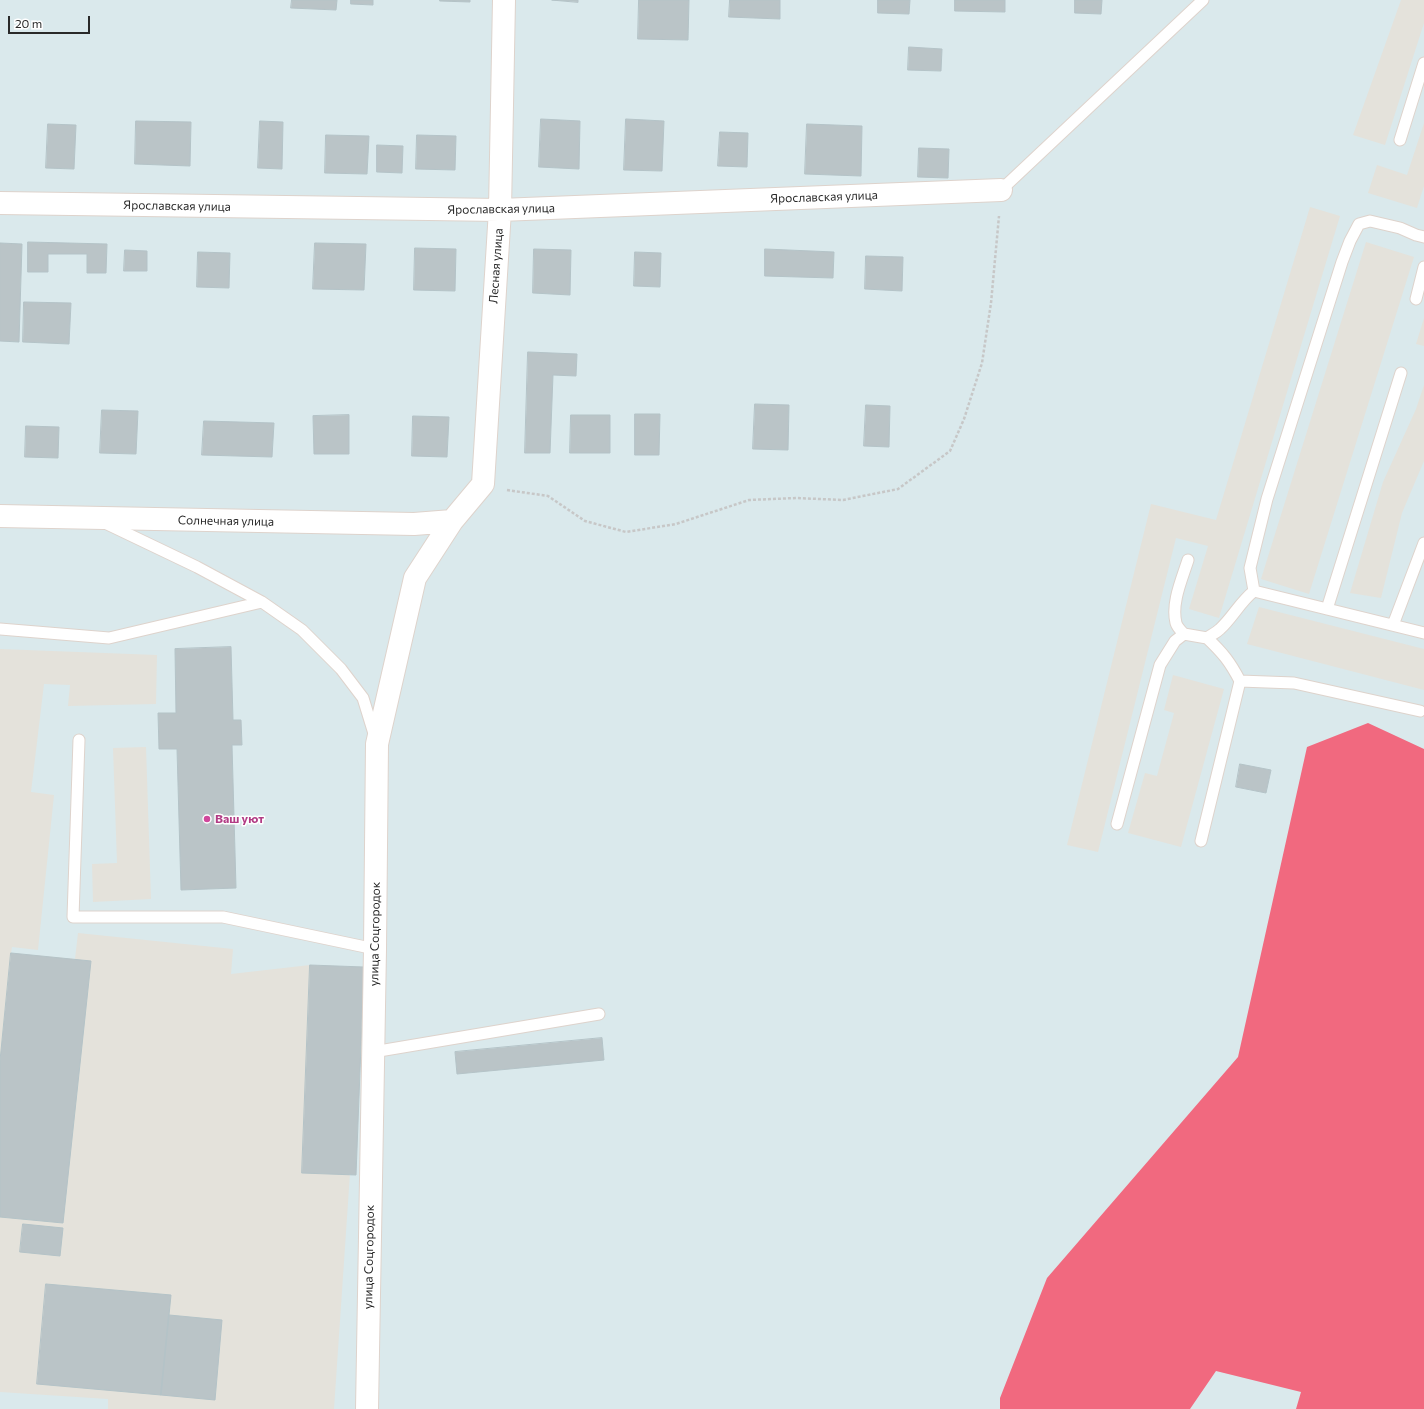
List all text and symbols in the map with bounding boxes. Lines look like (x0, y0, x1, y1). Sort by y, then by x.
scale bar (10, 8, 92, 34)
text: 20 m (15, 16, 42, 30)
street label: Ярославская улица (770, 188, 878, 206)
street label: Ярославская улица (123, 198, 231, 214)
street label: Ярославская улица (447, 201, 555, 217)
street label: Лесная улица (486, 228, 506, 304)
street label: Солнечная улица (178, 513, 274, 529)
place label: Ваш уют (215, 812, 264, 826)
marker: Ваш уют (202, 814, 212, 824)
street label: улица Соцгородок (367, 882, 383, 986)
street label: улица Соцгородок (361, 1205, 377, 1309)

